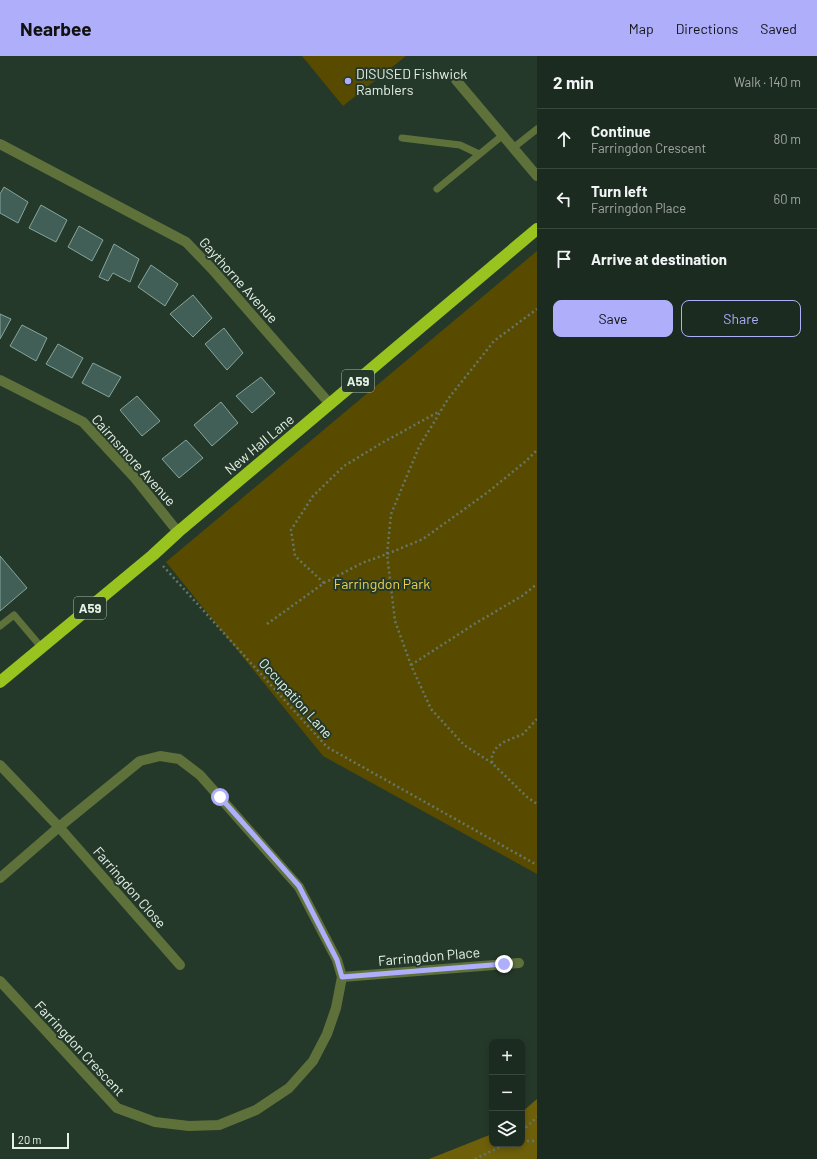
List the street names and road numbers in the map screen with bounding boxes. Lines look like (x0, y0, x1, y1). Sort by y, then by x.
street label: Gaythorne Avenue (196, 234, 282, 326)
road number: A59 (342, 370, 374, 392)
street label: New Hall Lane (221, 410, 297, 478)
street label: Cairnsmore Avenue (88, 411, 180, 509)
road number: A59 (74, 597, 106, 619)
street label: Occupation Lane (255, 654, 337, 742)
street label: Farringdon Close (90, 843, 170, 931)
street label: Farringdon Place (377, 943, 481, 969)
street label: Farringdon Crescent (31, 997, 129, 1099)

